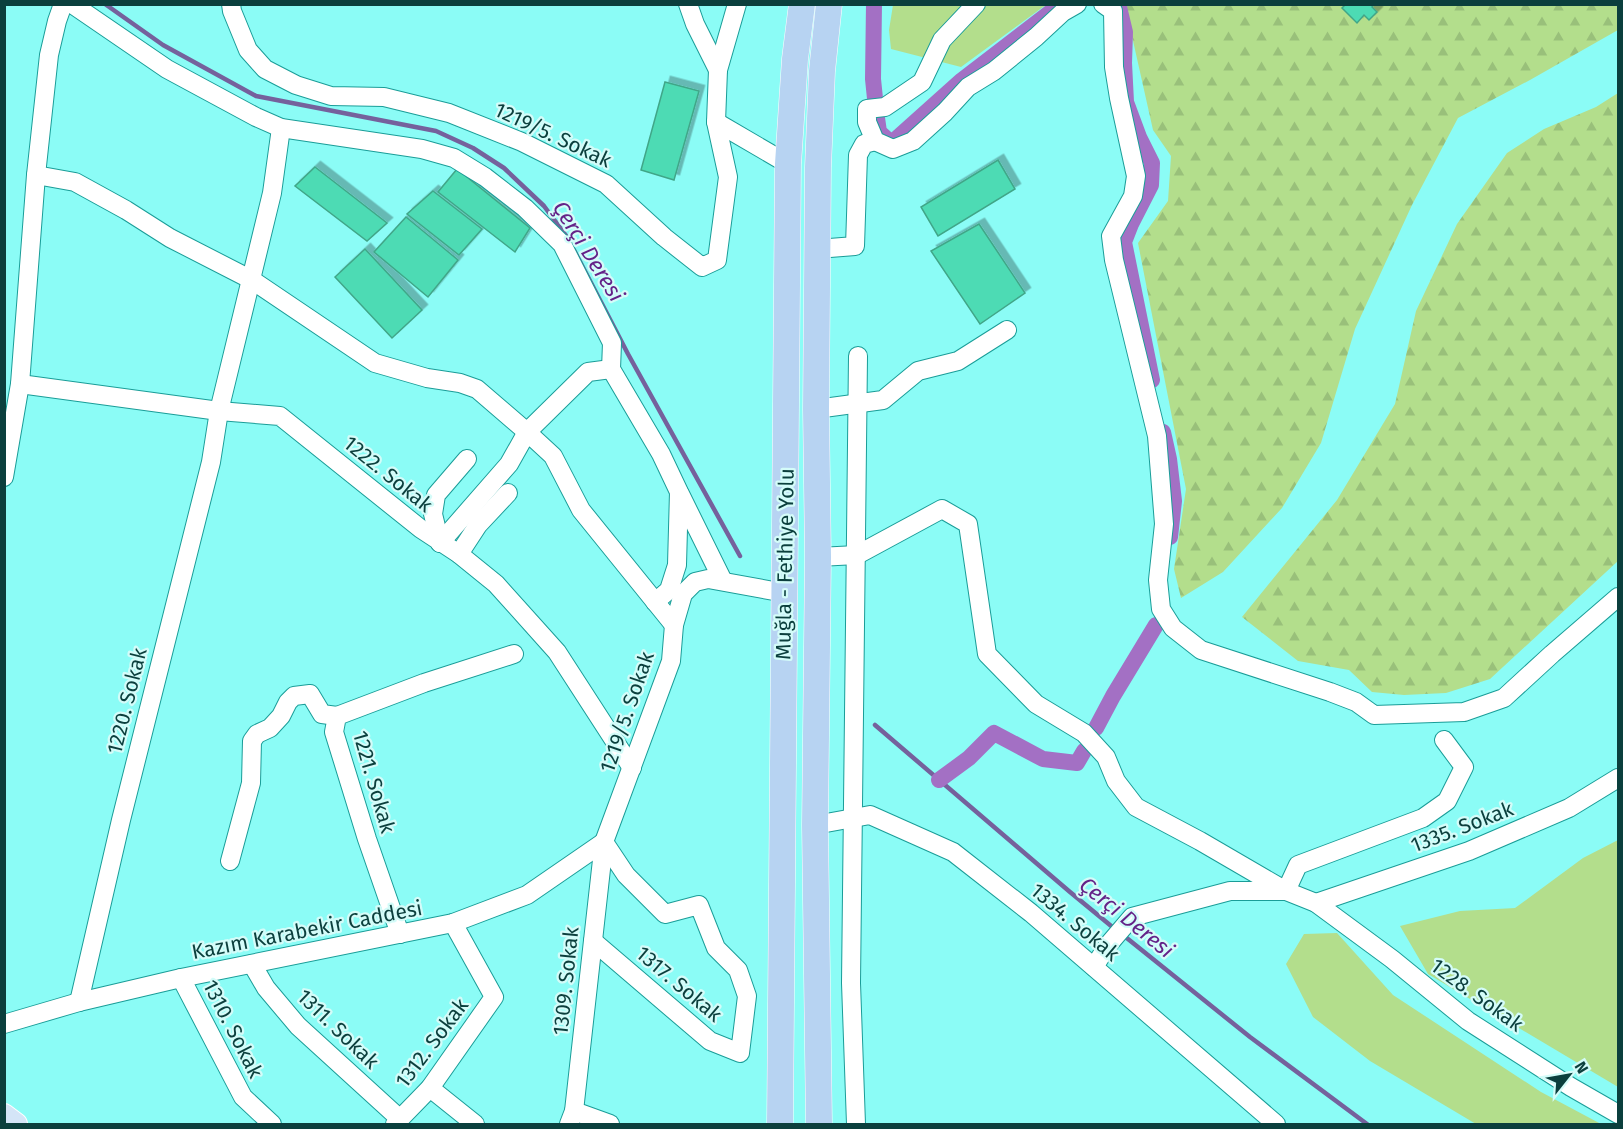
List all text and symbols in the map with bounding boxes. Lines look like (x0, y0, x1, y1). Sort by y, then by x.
street label: 1219/5. Sokak (490, 97, 616, 174)
water label: Çerçi Deresi (546, 196, 630, 307)
street label: 1222. Sokak (338, 430, 438, 518)
street label: Muğla - Fethiye Yolu (770, 468, 800, 660)
street label: 1220. Sokak (101, 645, 153, 757)
street label: 1219/5. Sokak (594, 648, 660, 776)
street label: 1221. Sokak (347, 728, 401, 836)
street label: 1335. Sokak (1407, 796, 1517, 858)
water label: Çerçi Deresi (1073, 871, 1179, 964)
street label: 1334. Sokak (1025, 877, 1125, 967)
street label: Kazım Karabekir Caddesi (190, 895, 424, 965)
street label: 1309. Sokak (547, 925, 585, 1037)
street label: 1317. Sokak (631, 940, 728, 1028)
street label: 1228. Sokak (1426, 953, 1529, 1038)
street label: 1310. Sokak (197, 976, 269, 1083)
street label: 1311. Sokak (292, 984, 385, 1075)
street label: 1312. Sokak (390, 993, 474, 1093)
north arrow (1539, 1045, 1599, 1105)
text: N (1571, 1058, 1592, 1077)

